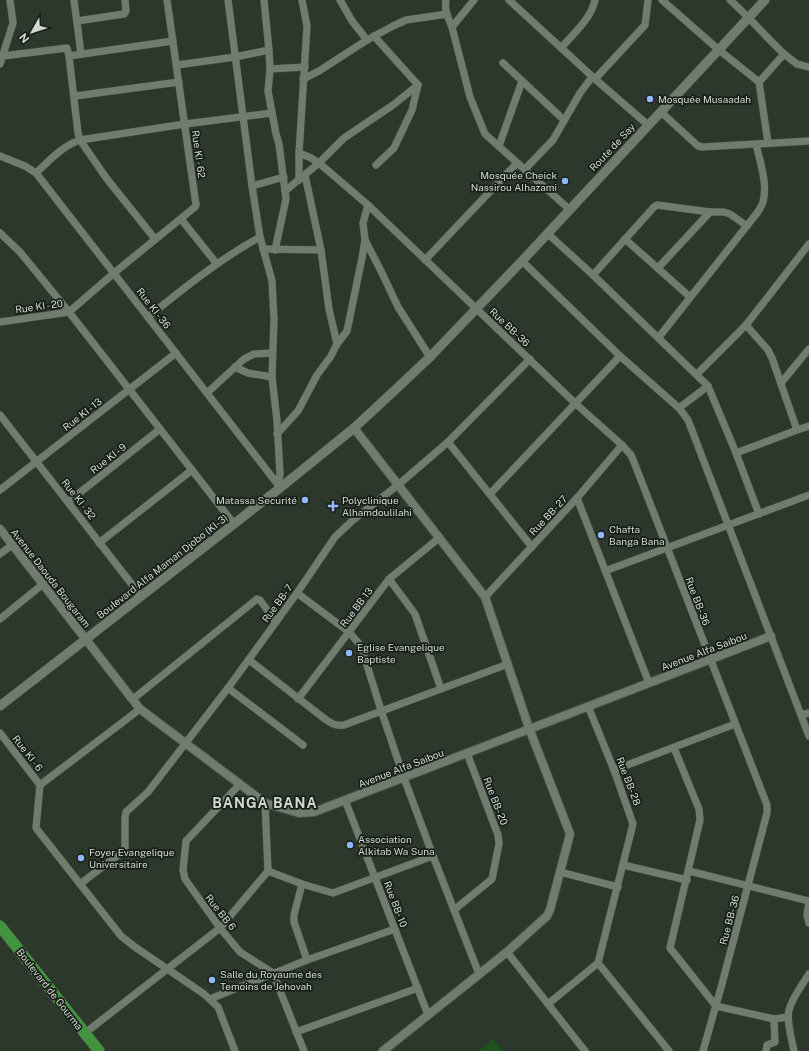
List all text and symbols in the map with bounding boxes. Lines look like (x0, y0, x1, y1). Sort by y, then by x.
north arrow (12, 12, 52, 52)
text: N (17, 31, 32, 45)
place label: Mosquée Musaadah (658, 93, 751, 105)
marker: Mosquée Musaadah (645, 94, 655, 104)
street label: Route de Say (587, 120, 638, 173)
street label: Rue KI - 62 (190, 129, 208, 179)
place label: Mosquée Cheick Nassirou Alhazami (471, 169, 557, 193)
marker: Mosquée Cheick Nassirou Alhazami (560, 176, 570, 186)
street label: Rue KI - 36 (134, 285, 174, 331)
street label: Rue KI - 20 (14, 297, 64, 315)
street label: Rue BB- 36 (487, 305, 533, 349)
street label: Rue KI - 13 (60, 395, 104, 433)
street label: Rue KI - 9 (88, 440, 128, 476)
street label: Rue KI - 32 (59, 476, 99, 522)
street label: Rue BB- 27 (526, 492, 570, 538)
place label: Matassa Securité (216, 494, 297, 506)
place label: Polyclinique Alhamdoulilahi (342, 494, 412, 518)
marker: Matassa Securité (300, 495, 310, 505)
marker: Polyclinique Alhamdoulilahi (327, 500, 339, 512)
street label: Boulevard Alfa Maman Djobo (KI-3) (94, 511, 230, 621)
place label: Chafta Banga Bana (609, 523, 665, 547)
street label: Avenue Daouda Bougaram (9, 526, 93, 630)
marker: Chafta Banga Bana (596, 530, 606, 540)
street label: Rue BB- 36 (683, 575, 713, 627)
street label: Rue BB- 7 (259, 581, 295, 625)
street label: Rue BB 13 (337, 585, 375, 629)
street label: Avenue Alfa Saibou (660, 629, 749, 673)
place label: Eglise Evangelique Baptiste (357, 641, 445, 665)
marker: Eglise Evangelique Baptiste (344, 648, 354, 658)
street label: Rue KI - 6 (10, 733, 46, 773)
street label: Avenue Alfa Saibou (357, 746, 446, 790)
street label: Rue BB- 28 (614, 755, 644, 807)
street label: Rue BB- 20 (481, 775, 511, 827)
district label: BANGA BANA (212, 795, 318, 811)
place label: Association Alkitab Wa Suna (358, 833, 435, 857)
marker: Association Alkitab Wa Suna (345, 840, 355, 850)
place label: Foyer Evangelique Universitaire (89, 846, 175, 870)
marker: Foyer Evangelique Universitaire (76, 853, 86, 863)
street label: Rue BB- 10 (382, 879, 410, 929)
street label: Rue BB 6 (203, 891, 239, 933)
street label: Rue BB- 36 (717, 894, 741, 946)
street label: Boulevard de Gourma (14, 946, 86, 1032)
place label: Salle du Royaume des Temoins de Jehovah (220, 968, 322, 992)
marker: Salle du Royaume des Temoins de Jehovah (207, 975, 217, 985)

